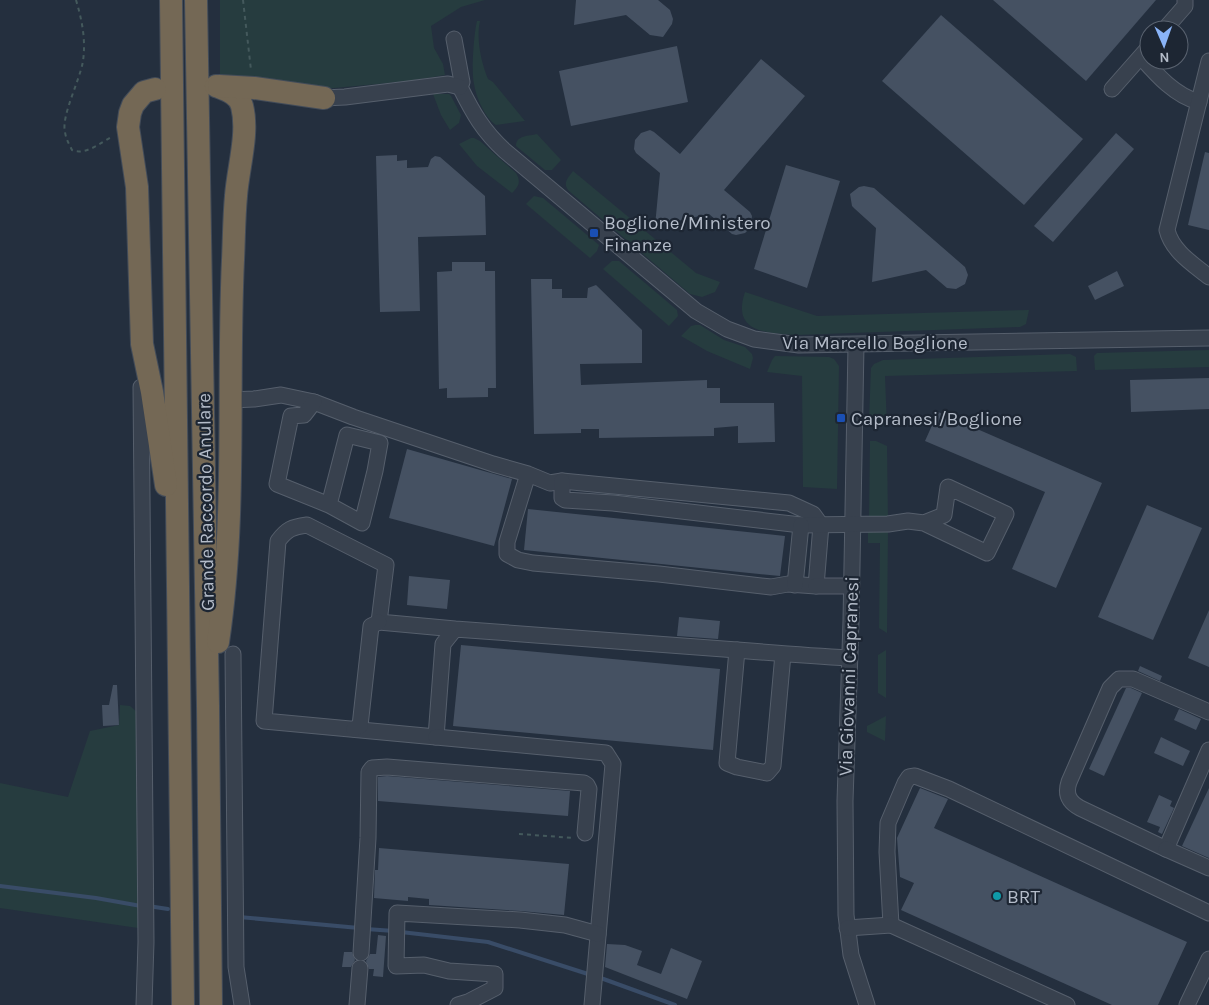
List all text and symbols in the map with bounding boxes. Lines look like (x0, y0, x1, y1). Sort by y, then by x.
north arrow (1139, 20, 1189, 70)
text: N (1159, 49, 1170, 66)
place label: Boglione/Ministero Finanze (604, 212, 771, 256)
marker: Boglione/Ministero Finanze (588, 227, 600, 239)
street label: Via Marcello Boglione (782, 332, 968, 354)
street label: Grande Raccordo Anulare (193, 393, 219, 611)
place label: Capranesi/Boglione (851, 408, 1022, 430)
marker: Capranesi/Boglione (835, 412, 847, 424)
street label: Via Giovanni Capranesi (835, 576, 863, 776)
place label: BRT (1007, 886, 1040, 908)
marker: BRT (991, 890, 1003, 902)

